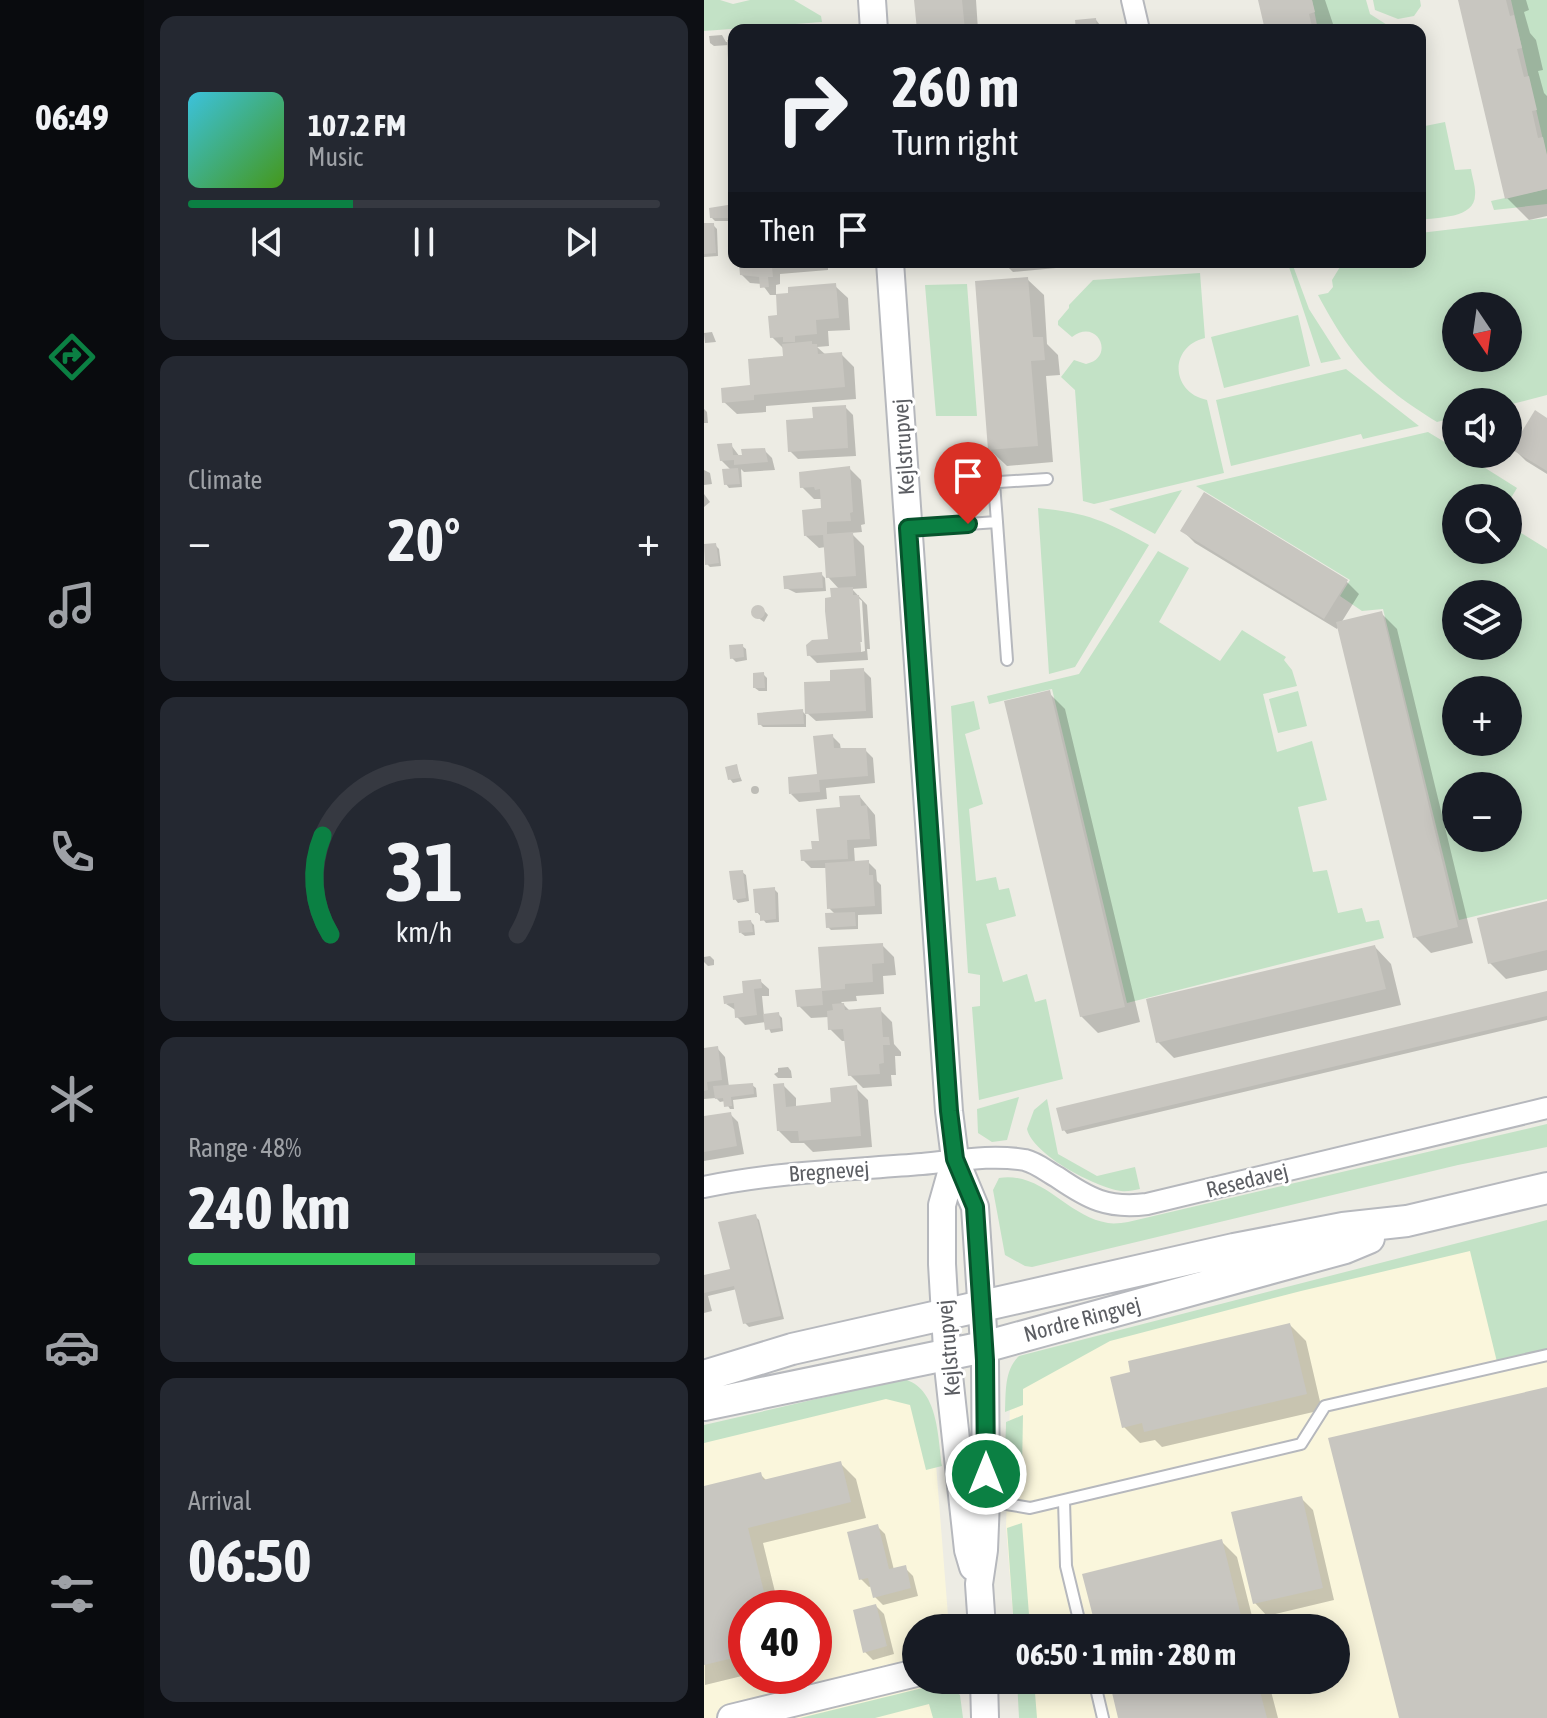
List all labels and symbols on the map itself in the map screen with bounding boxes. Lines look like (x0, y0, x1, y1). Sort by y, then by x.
north arrow (1442, 292, 1522, 372)
street label: Kejlstrupvej (887, 398, 919, 496)
pin (934, 442, 1002, 524)
street label: Bregnevej (788, 1155, 870, 1187)
street label: Resedavej (1203, 1157, 1291, 1203)
street label: Nordre Ringvej (1021, 1291, 1143, 1347)
street label: Kejlstrupvej (931, 1299, 965, 1397)
position arrow (944, 1432, 1028, 1516)
speed limit sign: 40 (728, 1590, 832, 1694)

